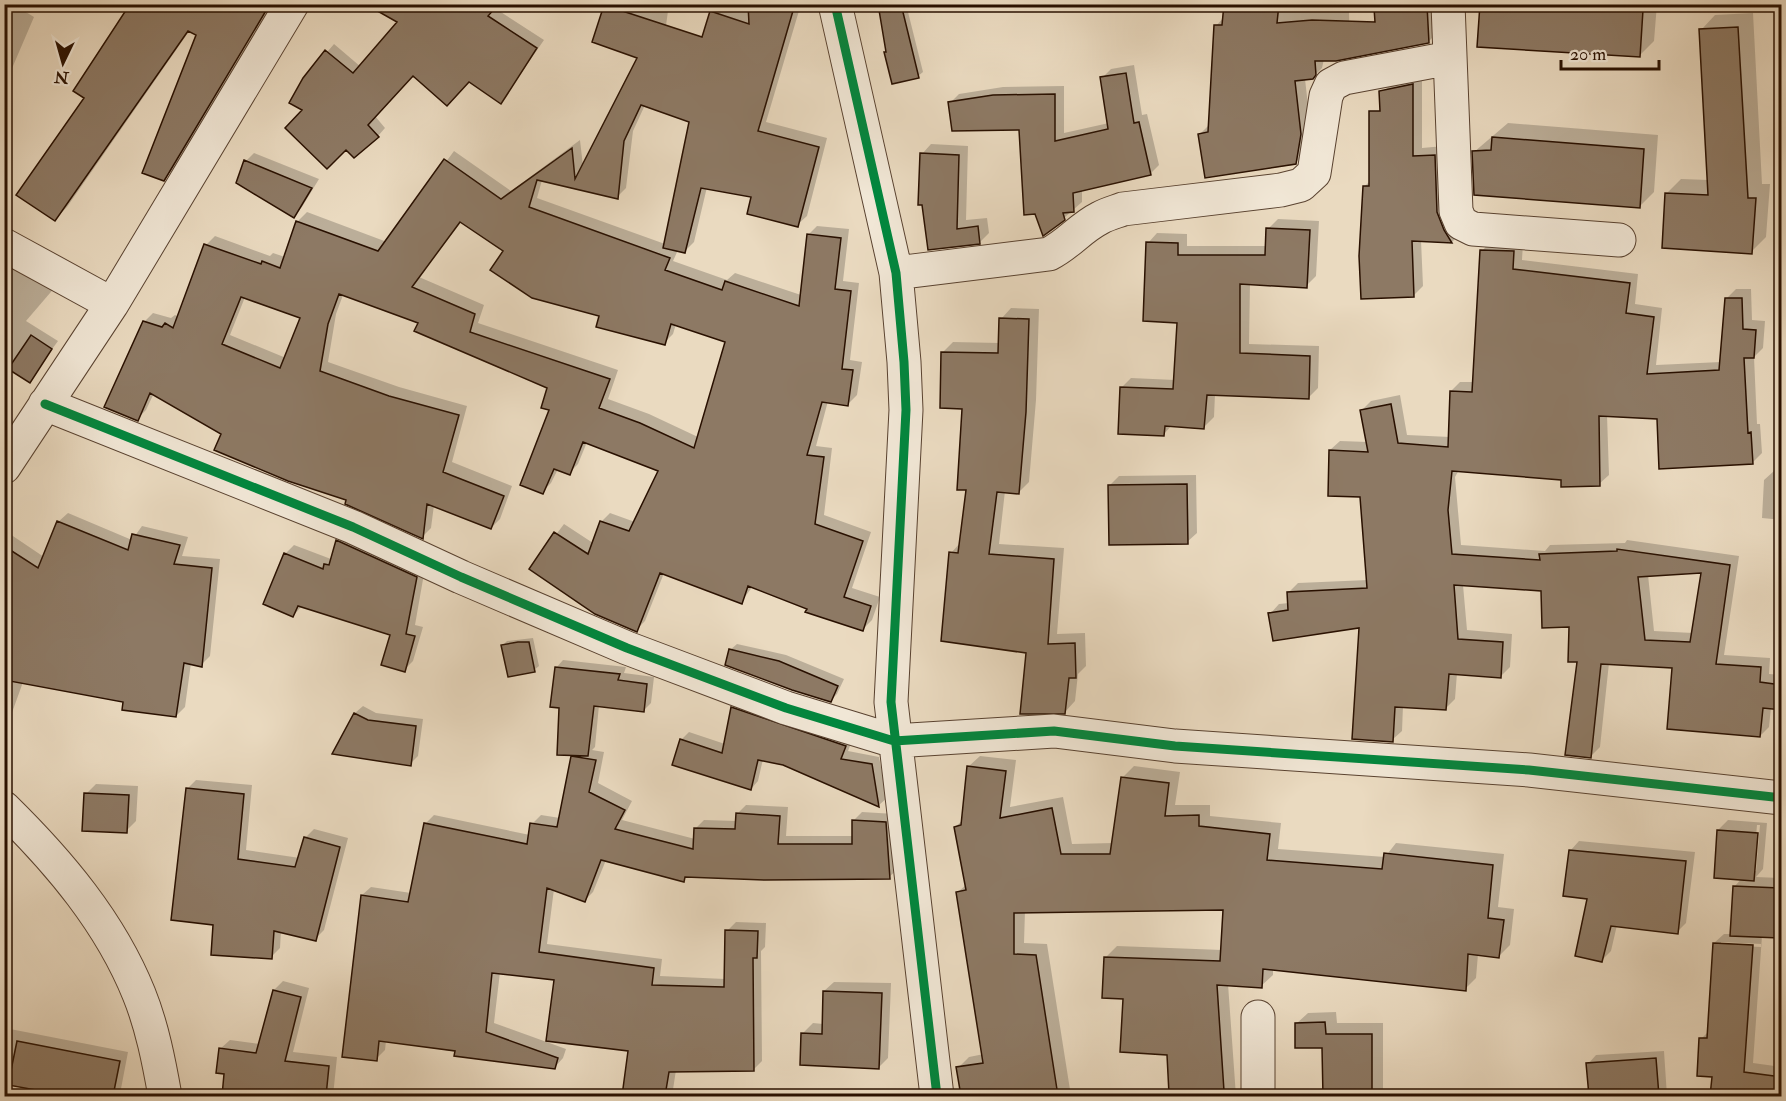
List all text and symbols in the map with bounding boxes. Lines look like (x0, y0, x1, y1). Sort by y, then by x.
north arrow (33, 33, 93, 93)
scale bar (1561, 33, 1658, 71)
text: 20 m (1570, 43, 1606, 66)
text: N (53, 66, 71, 88)

